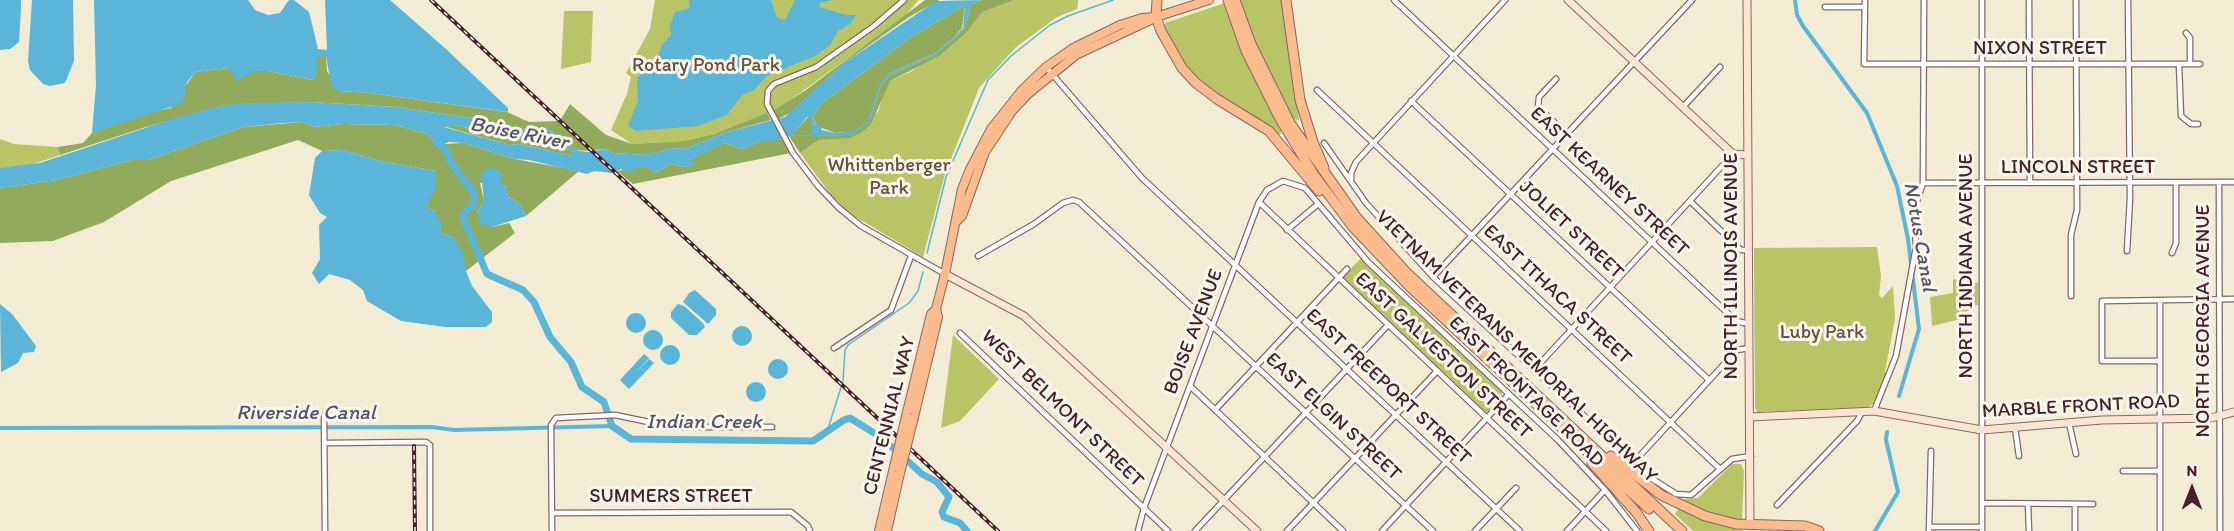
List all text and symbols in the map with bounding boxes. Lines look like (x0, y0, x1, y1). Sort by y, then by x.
street label: NIXON STREET (1973, 37, 2107, 61)
park label: Rotary Pond Park (632, 54, 780, 78)
street label: EAST KEARNEY STREET (1525, 102, 1693, 262)
water label: Boise River (468, 112, 570, 156)
street label: NORTH ILLINOIS AVENUE (1720, 153, 1744, 379)
street label: NORTH INDIANA AVENUE (1955, 153, 1979, 379)
park label: Whittenberger Park (827, 154, 951, 201)
street label: LINCOLN STREET (2001, 156, 2155, 180)
street label: JOLIET STREET (1514, 175, 1628, 285)
water label: Notus Canal (1897, 180, 1941, 294)
street label: NORTH GEORGIA AVENUE (2192, 204, 2216, 438)
street label: VIETNAM VETERANS MEMORIAL HIGHWAY (1370, 206, 1662, 488)
street label: EAST ITHACA STREET (1478, 220, 1636, 370)
street label: BOISE AVENUE (1159, 266, 1229, 398)
street label: EAST GALVESTON STREET (1349, 268, 1537, 444)
street label: EAST FREEPORT STREET (1300, 304, 1476, 470)
street label: EAST FRONTAGE ROAD (1443, 312, 1609, 472)
park label: Luby Park (1780, 321, 1864, 345)
street label: WEST BELMONT STREET (976, 325, 1148, 493)
street label: CENTENNIAL WAY (859, 334, 921, 498)
street label: EAST ELGIN STREET (1260, 348, 1406, 486)
street label: MARBLE FRONT ROAD (1981, 390, 2181, 424)
water label: Riverside Canal (236, 401, 376, 427)
water label: Indian Creek (646, 410, 762, 436)
north arrow (2162, 459, 2222, 519)
text: N (2187, 461, 2197, 480)
street label: SUMMERS STREET (589, 485, 753, 509)

